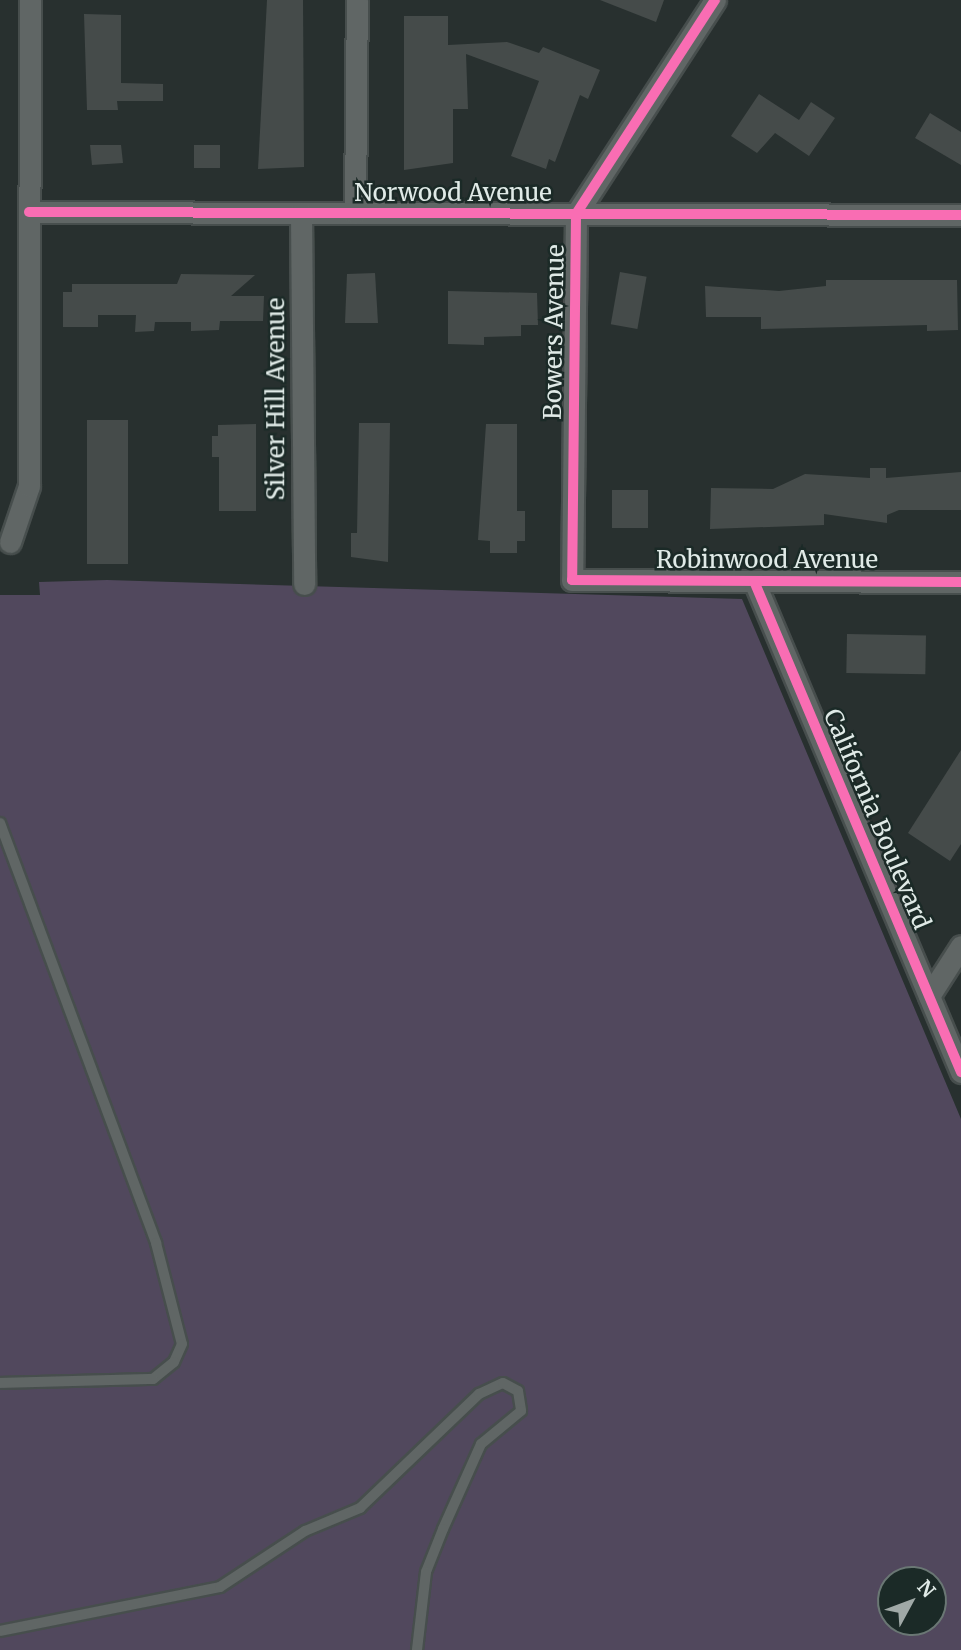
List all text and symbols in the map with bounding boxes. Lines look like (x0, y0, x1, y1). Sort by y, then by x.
street label: Norwood Avenue (354, 179, 552, 207)
street label: Bowers Avenue (538, 244, 570, 420)
street label: Silver Hill Avenue (262, 298, 290, 500)
street label: Robinwood Avenue (656, 546, 878, 574)
street label: California Boulevard (818, 705, 936, 933)
north arrow (877, 1566, 947, 1636)
text: N (912, 1575, 940, 1602)

